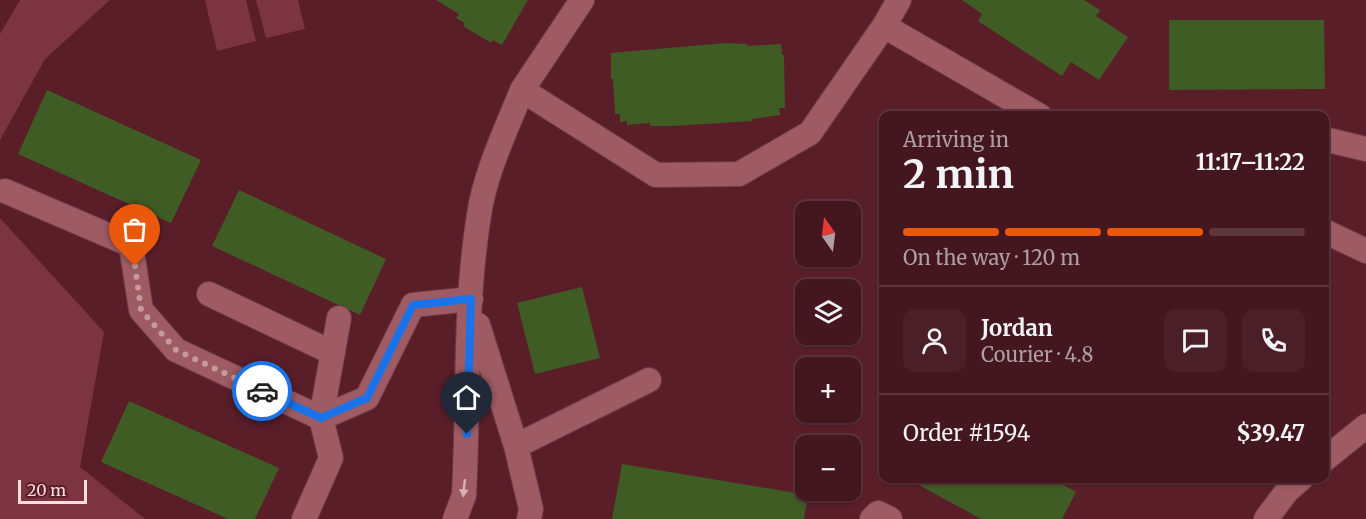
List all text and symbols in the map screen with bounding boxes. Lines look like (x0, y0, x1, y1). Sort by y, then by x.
text: Arriving in (903, 127, 1009, 152)
text: 11:17–11:22 (1196, 148, 1305, 176)
text: 2 min (903, 150, 1014, 199)
north arrow (795, 201, 861, 267)
map controls (795, 201, 861, 501)
pin (109, 204, 160, 266)
icon: bag (118, 213, 151, 246)
text: On the way · 120 m (903, 245, 1080, 270)
button: layers (795, 279, 861, 345)
button: person (903, 309, 966, 372)
button: chat (1164, 309, 1227, 372)
button: phone (1242, 309, 1305, 372)
text: Jordan (981, 314, 1053, 342)
text: Courier · 4.8 (981, 342, 1093, 367)
button: + (795, 357, 861, 423)
courier (232, 361, 292, 421)
pin (441, 372, 492, 434)
icon: car (246, 375, 279, 408)
icon: home (450, 381, 483, 414)
text: Order #1594 (903, 419, 1030, 447)
text: $39.47 (1236, 419, 1305, 447)
button: − (795, 435, 861, 501)
scale bar (18, 477, 87, 504)
one-way arrow (459, 479, 469, 498)
text: 20 m (27, 480, 66, 500)

